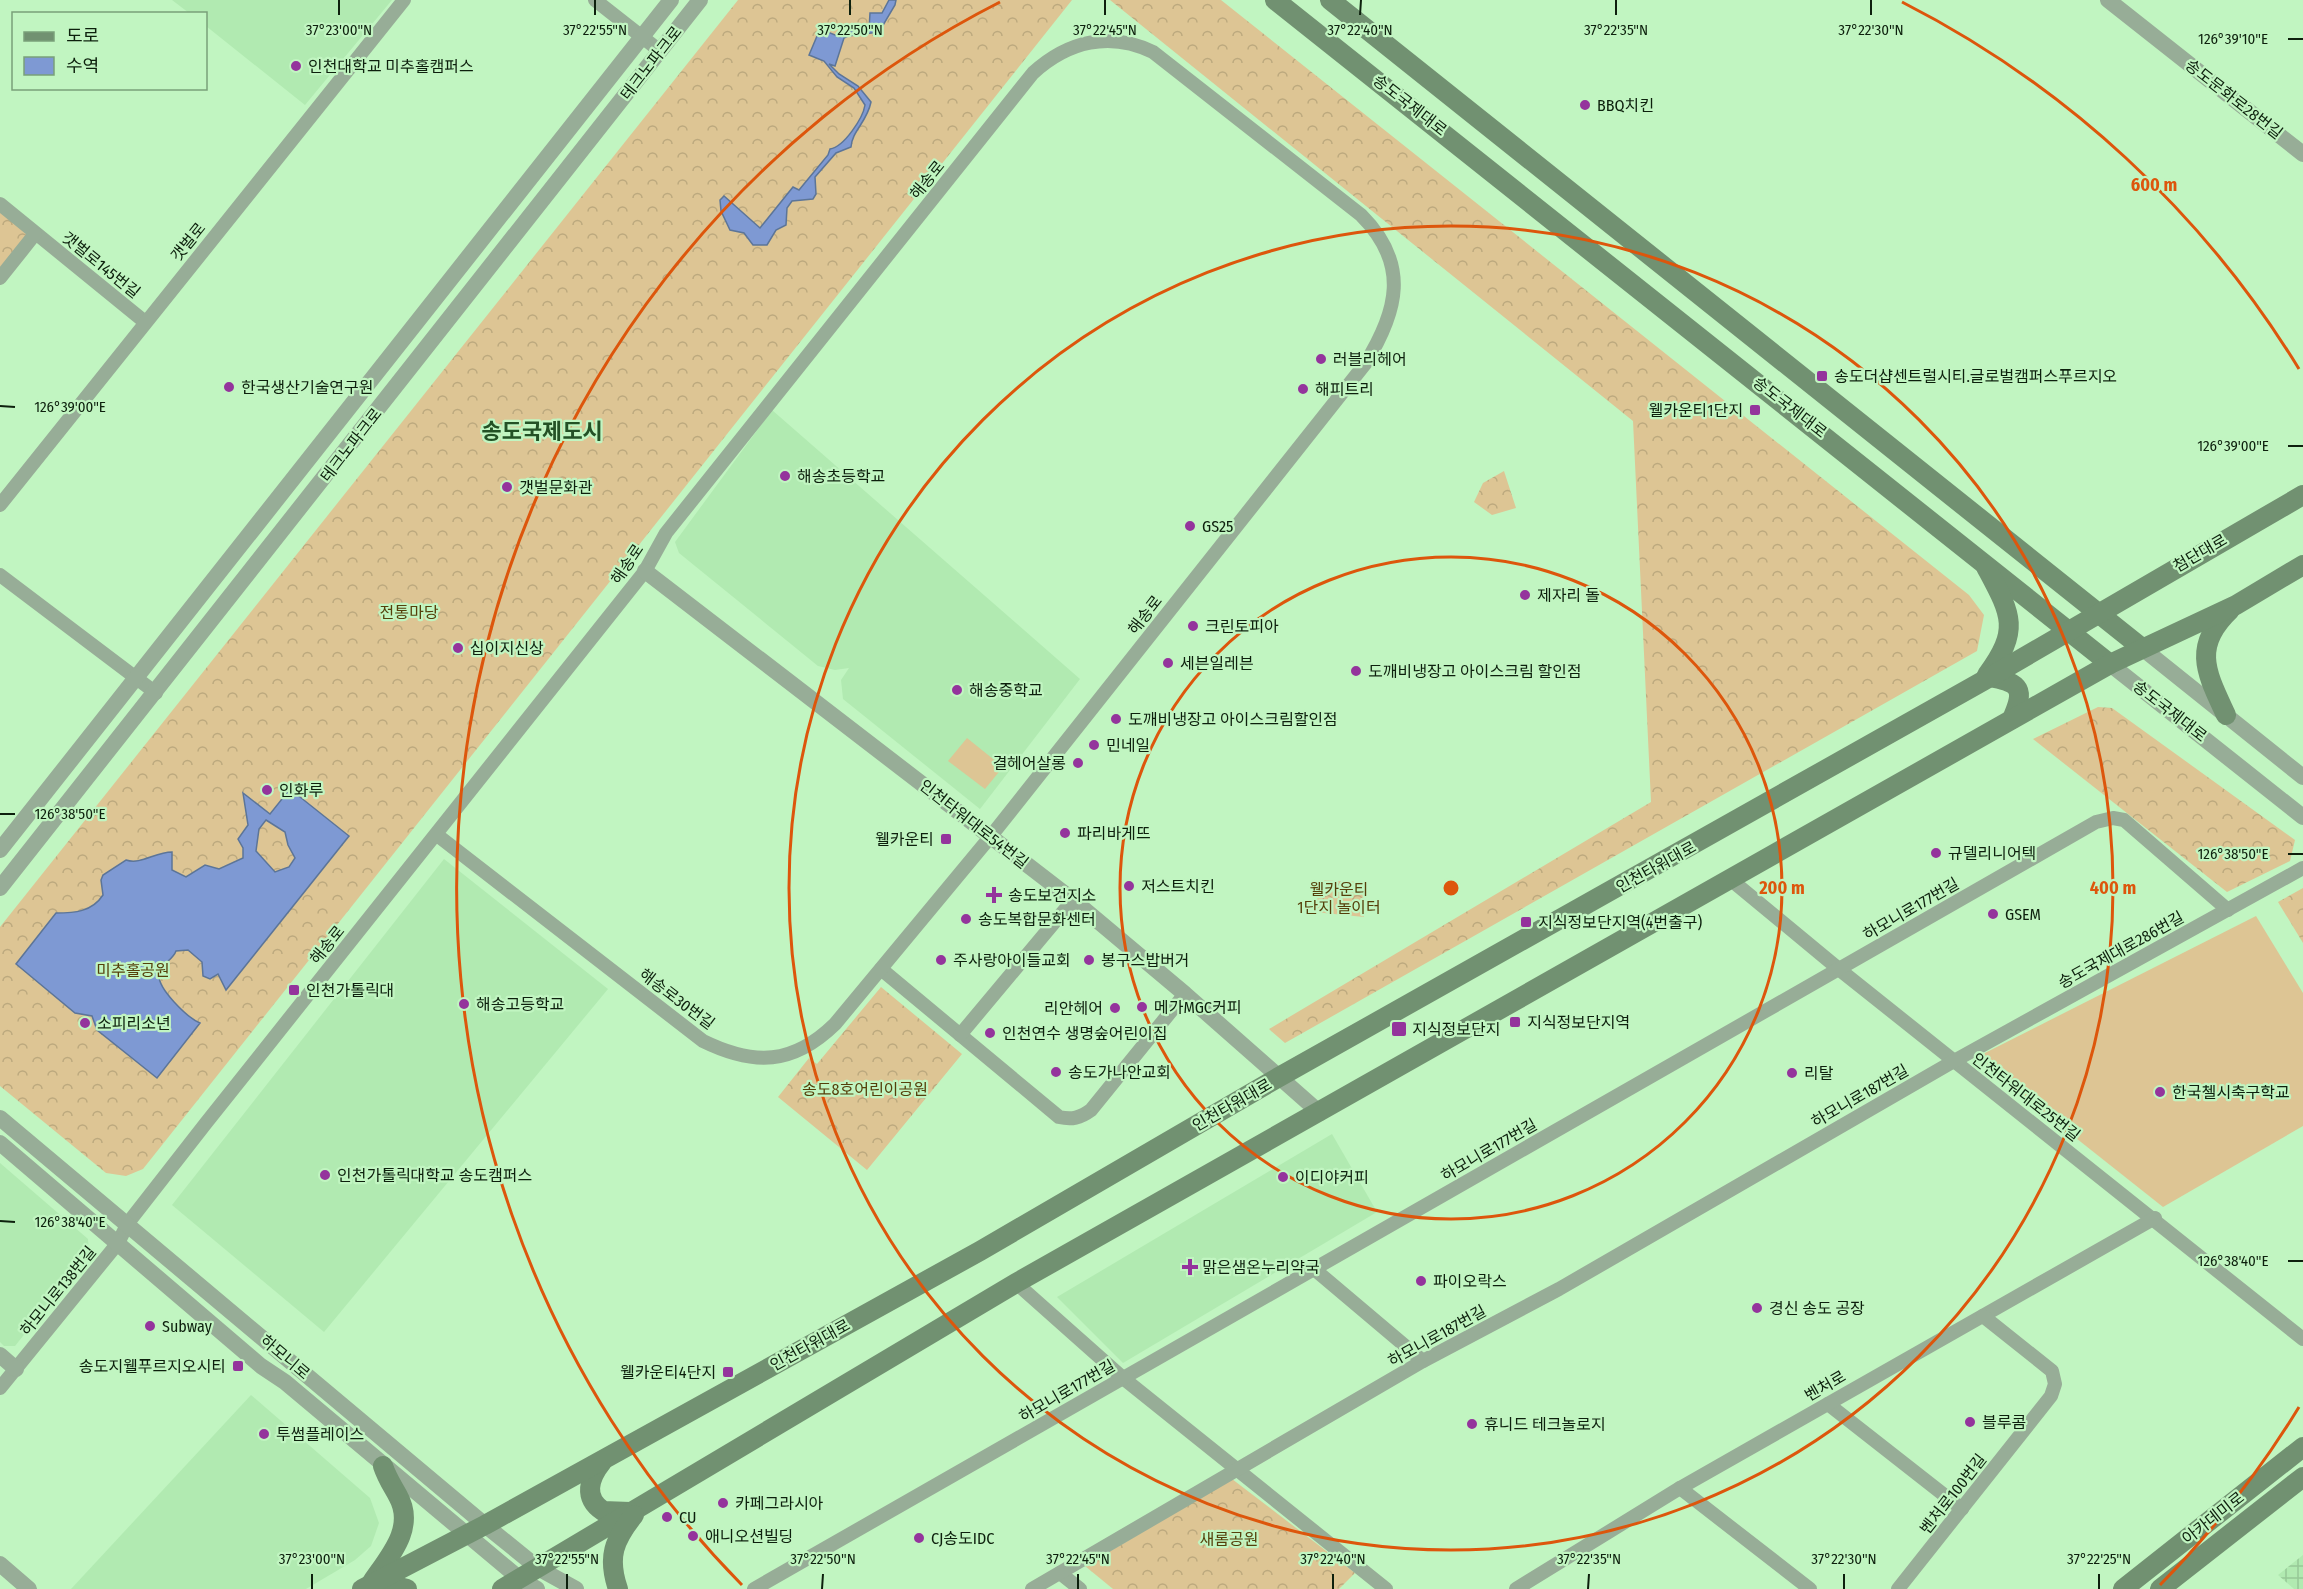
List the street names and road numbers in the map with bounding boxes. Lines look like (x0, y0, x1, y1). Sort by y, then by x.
street label: 테크노파크로 (616, 22, 686, 104)
street label: 송도문화로28번길 (2182, 55, 2286, 143)
street label: 송도국제대로 (1369, 70, 1451, 140)
street label: 해송로 (906, 157, 948, 203)
street label: 갯벌로 (167, 219, 209, 265)
street label: 갯벌로145번길 (58, 228, 144, 302)
street label: 송도국제대로 (1749, 372, 1831, 442)
street label: 테크노파크로 (316, 404, 386, 486)
street label: 첨단대로 (2170, 530, 2230, 576)
street label: 해송로 (607, 540, 647, 588)
street label: 해송로 (1124, 592, 1166, 638)
street label: 송도국제대로 (2129, 676, 2211, 746)
street label: 인천타워대로54번길 (916, 776, 1032, 872)
street label: 인천타워대로 (1613, 837, 1699, 897)
street label: 하모니로177번길 (1860, 874, 1962, 944)
street label: 송도국제대로286번길 (2055, 908, 2187, 992)
street label: 해송로 (306, 922, 348, 968)
street label: 해송로30번길 (636, 965, 718, 1033)
street label: 인천타워대로25번길 (1968, 1049, 2084, 1145)
street label: 하모니로187번길 (1808, 1061, 1912, 1131)
street label: 인천타워대로 (1189, 1075, 1275, 1135)
street label: 하모니로177번길 (1438, 1115, 1540, 1185)
street label: 하모니로138번길 (16, 1242, 100, 1340)
street label: 하모니로187번길 (1385, 1301, 1489, 1371)
street label: 인천타워대로 (767, 1315, 853, 1375)
street label: 하모니로 (256, 1331, 314, 1383)
street label: 하모니로177번길 (1016, 1356, 1118, 1426)
street label: 벤처로 (1801, 1367, 1849, 1405)
street label: 벤처로100번길 (1916, 1450, 1990, 1538)
street label: 아카데미로 (2178, 1488, 2248, 1548)

